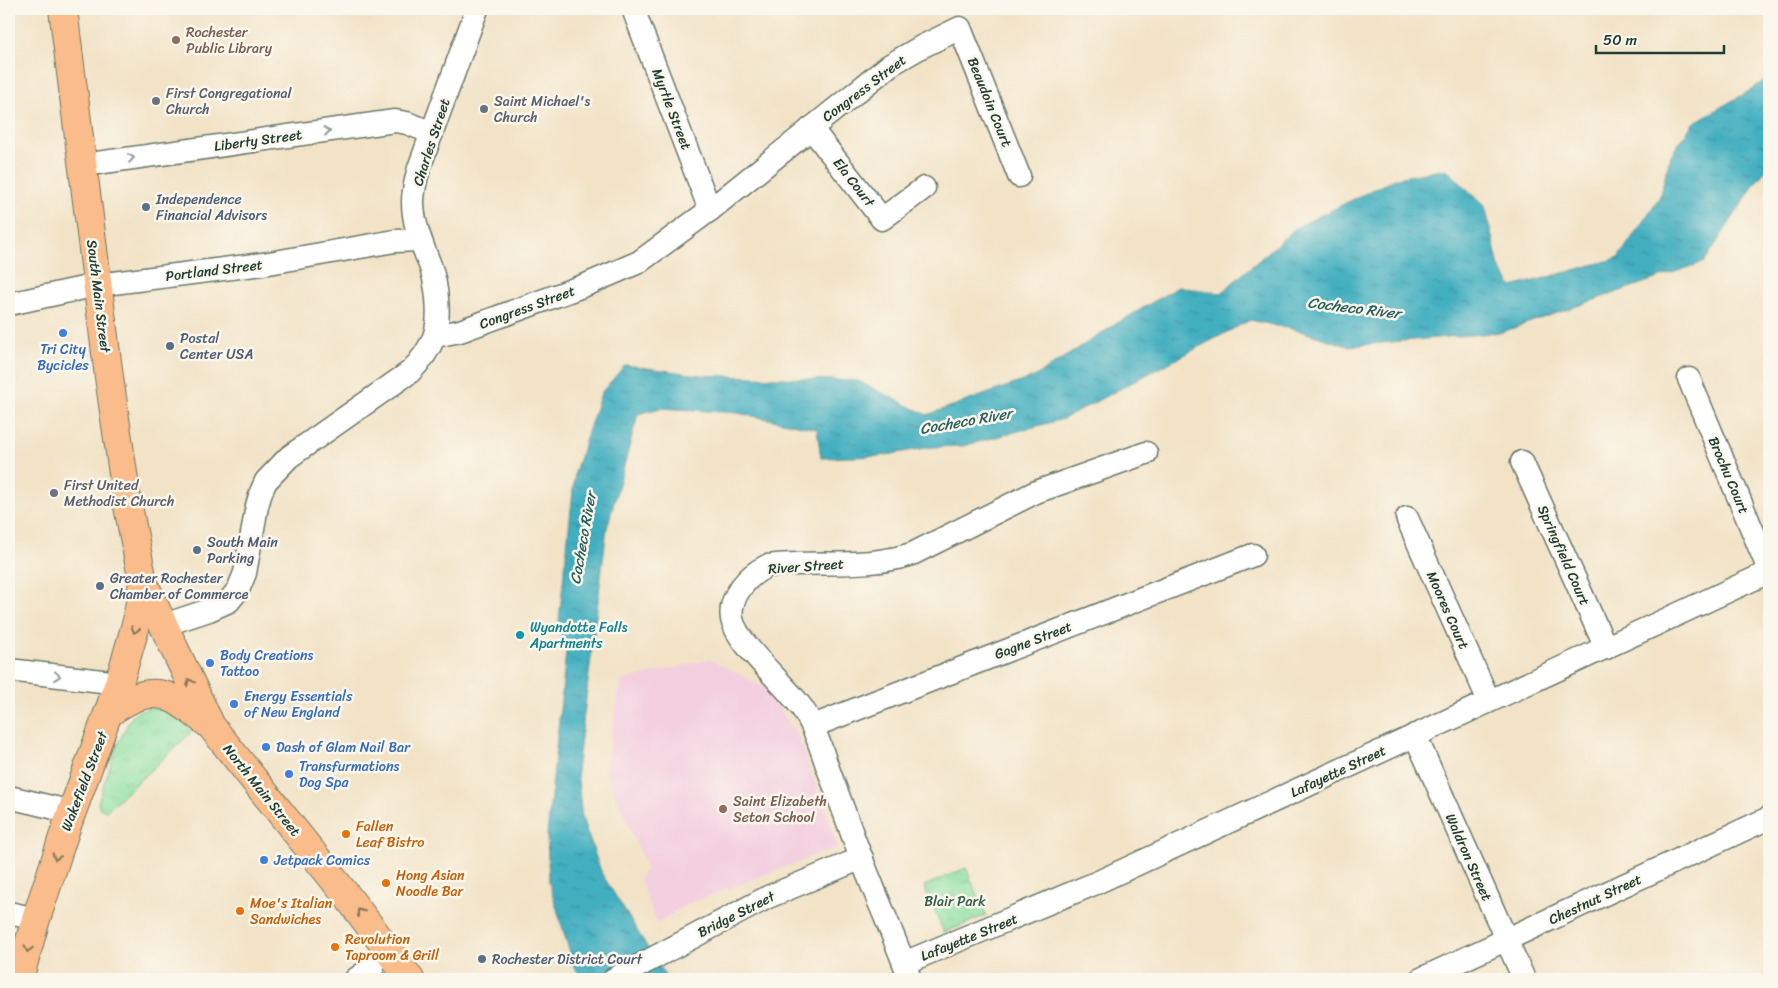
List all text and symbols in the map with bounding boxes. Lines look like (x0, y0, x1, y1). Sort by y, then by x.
place label: Rochester Public Library (186, 20, 273, 61)
scale bar (1596, 22, 1723, 54)
text: 50 m (1603, 27, 1638, 53)
marker: Rochester Public Library (170, 34, 182, 46)
street label: Congress Street (817, 48, 912, 129)
street label: Beaudoin Court (960, 53, 1019, 151)
street label: Myrtle Street (645, 65, 699, 154)
place label: First Congregational Church (166, 81, 293, 122)
place label: Saint Michael's Church (494, 89, 591, 130)
marker: First Congregational Church (150, 95, 162, 107)
street label: Charles Street (406, 95, 457, 189)
marker: Saint Michael's Church (478, 103, 490, 115)
street label: Liberty Street (212, 122, 304, 159)
one-way arrow (322, 126, 331, 136)
street label: Ela Court (826, 152, 882, 214)
one-way arrow (127, 153, 135, 163)
place label: Independence Financial Advisors (155, 187, 267, 228)
marker: Independence Financial Advisors (140, 201, 152, 213)
street label: South Main Street (79, 238, 118, 355)
street label: Portland Street (164, 252, 264, 289)
street label: Congress Street (476, 279, 579, 336)
water label: Cocheco River (1306, 289, 1405, 327)
place label: Postal Center USA (180, 326, 253, 367)
marker: Tri City Bycicles (57, 327, 69, 339)
place label: Tri City Bycicles (37, 337, 89, 378)
marker: Postal Center USA (164, 340, 176, 352)
water label: Cocheco River (918, 400, 1017, 442)
street label: Brochu Court (1701, 432, 1756, 518)
place label: First United Methodist Church (64, 473, 174, 514)
marker: First United Methodist Church (48, 487, 60, 499)
water label: Cocheco River (562, 487, 604, 586)
street label: Springfield Court (1530, 501, 1597, 610)
place label: South Main Parking (207, 530, 278, 571)
marker: South Main Parking (191, 544, 203, 556)
street label: River Street (767, 551, 845, 582)
place label: Greater Rochester Chamber of Commerce (110, 566, 249, 607)
street label: Moores Court (1419, 567, 1476, 653)
marker: Greater Rochester Chamber of Commerce (94, 580, 106, 592)
street label: Gagne Street (991, 614, 1076, 667)
place label: Wyandotte Falls Apartments (529, 615, 628, 656)
one-way arrow (130, 625, 140, 633)
marker: Wyandotte Falls Apartments (514, 629, 526, 641)
place label: Body Creations Tattoo (220, 643, 314, 684)
marker: Body Creations Tattoo (204, 657, 216, 669)
one-way arrow (54, 670, 62, 681)
one-way arrow (186, 678, 196, 687)
place label: Energy Essentials of New England (244, 684, 353, 725)
marker: Energy Essentials of New England (228, 698, 240, 710)
street label: Wakefield Street (54, 726, 115, 835)
place label: Dash of Glam Nail Bar (276, 735, 411, 760)
street label: North Main Street (216, 738, 307, 842)
street label: Lafayette Street (1286, 738, 1390, 805)
marker: Dash of Glam Nail Bar (260, 741, 272, 753)
place label: Transfurmations Dog Spa (299, 754, 399, 795)
marker: Transfurmations Dog Spa (283, 768, 295, 780)
place label: Saint Elizabeth Seton School (733, 789, 827, 830)
marker: Saint Elizabeth Seton School (717, 803, 729, 815)
street label: Waldron Street (1438, 809, 1499, 905)
place label: Fallen Leaf Bistro (356, 814, 424, 855)
marker: Fallen Leaf Bistro (340, 828, 352, 840)
place label: Jetpack Comics (273, 848, 371, 873)
one-way arrow (52, 853, 62, 861)
marker: Jetpack Comics (258, 854, 270, 866)
place label: Hong Asian Noodle Bar (396, 863, 465, 904)
street label: Chestnut Street (1544, 867, 1646, 932)
marker: Hong Asian Noodle Bar (380, 877, 392, 889)
street label: Bridge Street (693, 884, 781, 945)
park label: Blair Park (924, 889, 986, 914)
place label: Moe's Italian Sandwiches (250, 891, 333, 932)
marker: Moe's Italian Sandwiches (234, 905, 246, 917)
street label: Lafayette Street (917, 907, 1022, 968)
one-way arrow (357, 908, 366, 918)
place label: Revolution Taproom & Grill (345, 927, 440, 968)
marker: Revolution Taproom & Grill (329, 941, 341, 953)
one-way arrow (23, 945, 33, 953)
place label: Rochester District Court (492, 947, 643, 972)
marker: Rochester District Court (476, 953, 488, 965)

